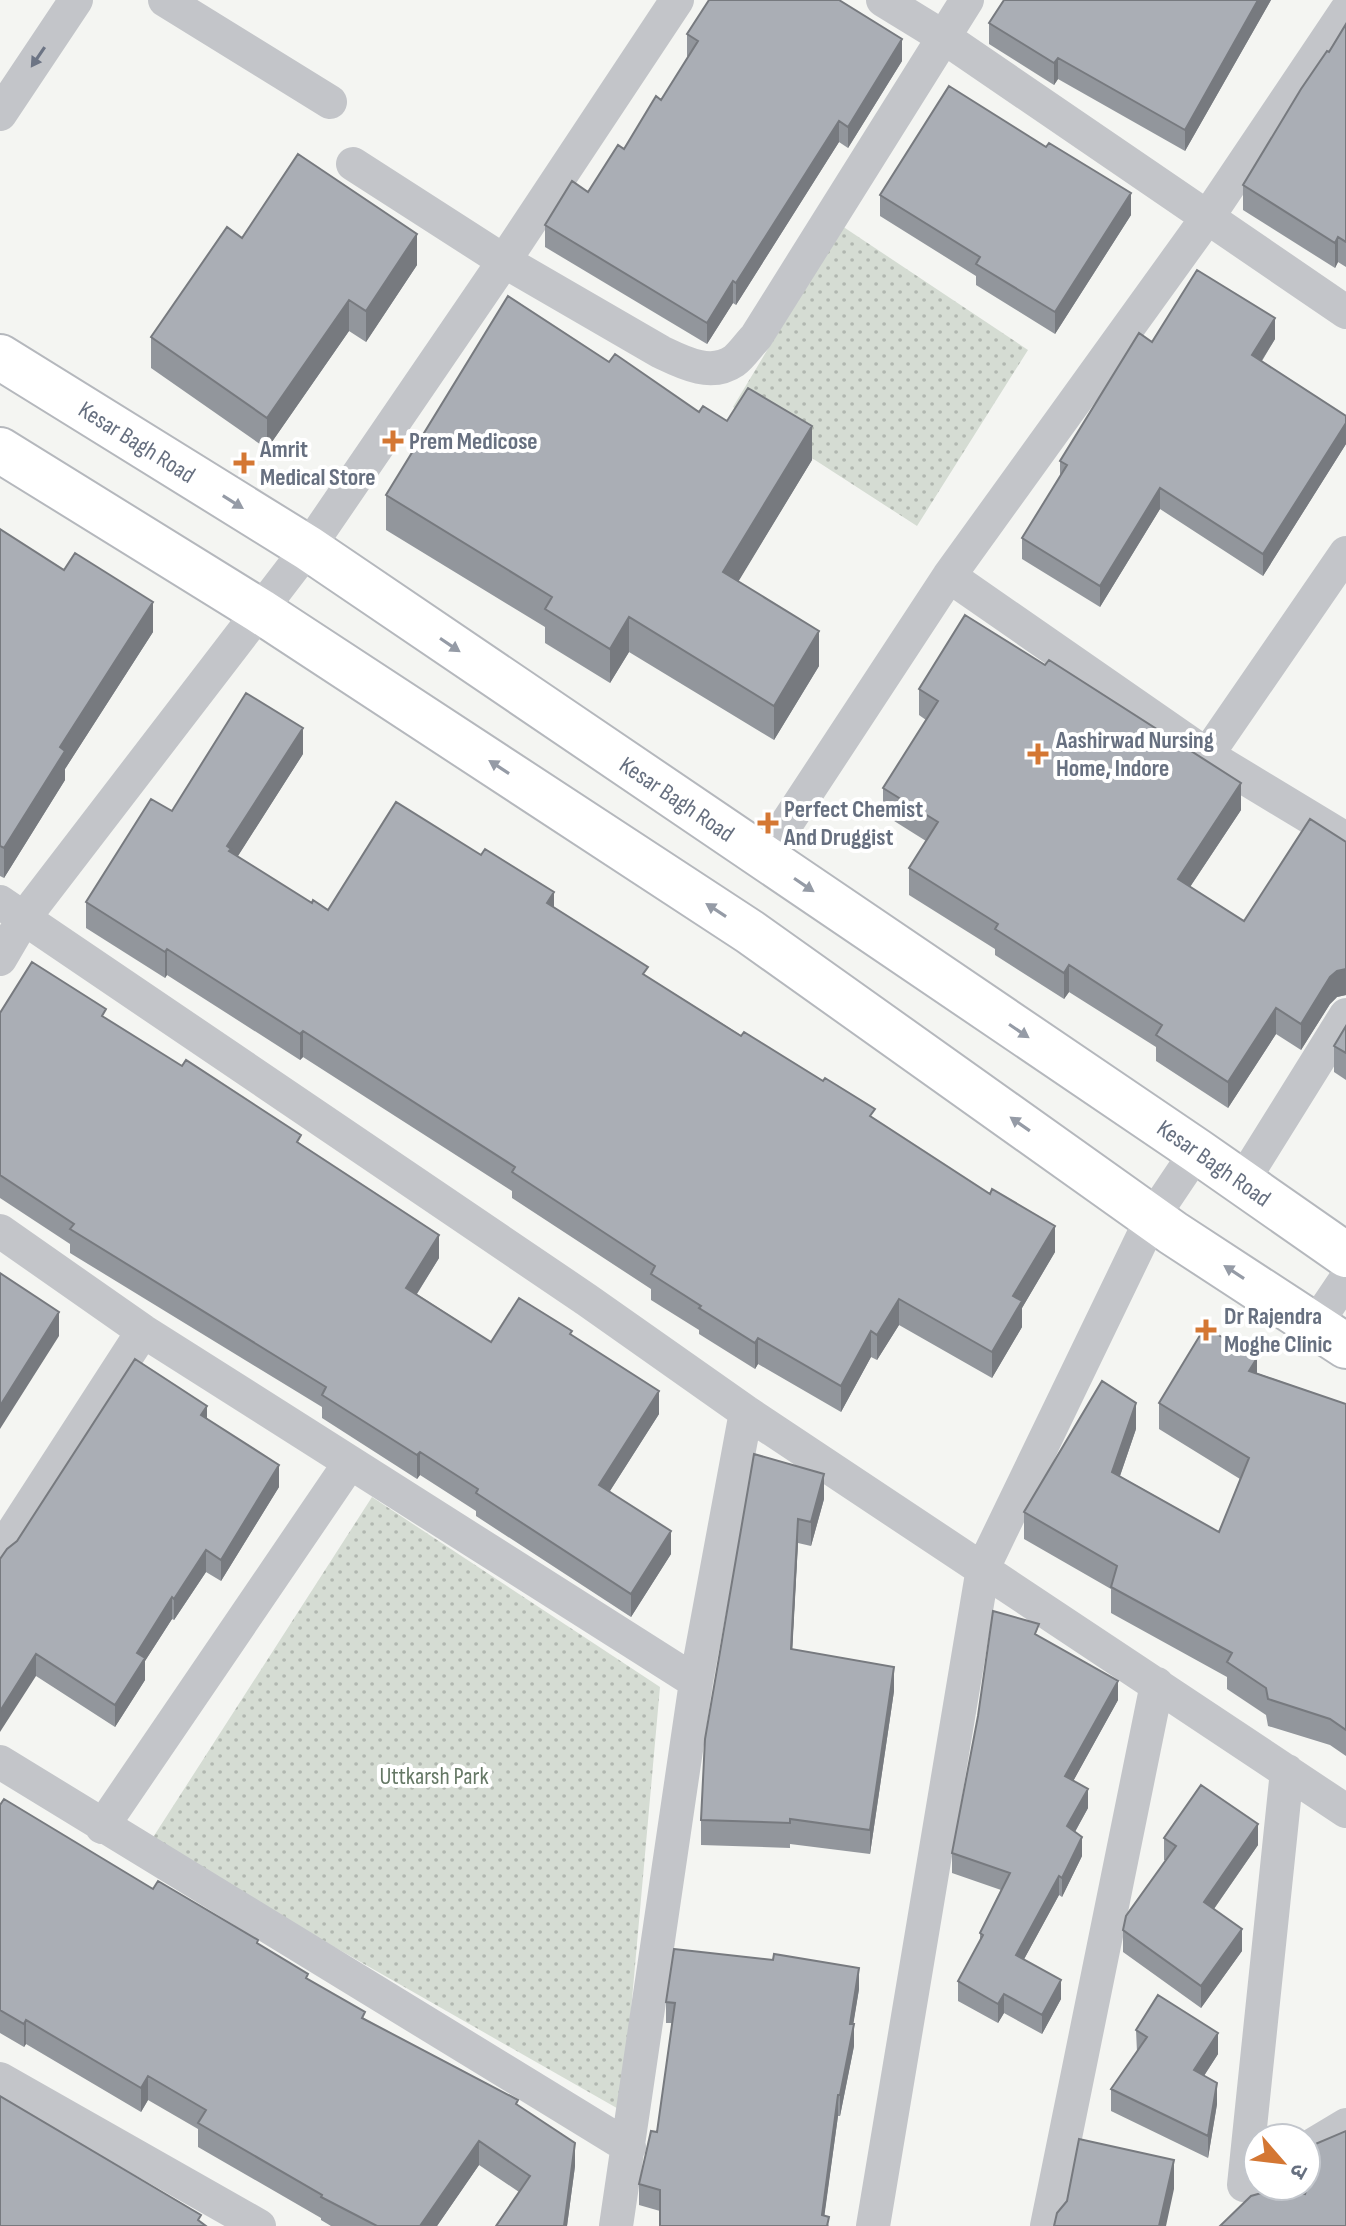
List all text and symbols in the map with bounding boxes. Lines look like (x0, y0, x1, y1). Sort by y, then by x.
one-way arrow (31, 47, 46, 68)
street label: Kesar Bagh Road (73, 395, 200, 490)
place label: Prem Medicose (409, 427, 538, 456)
marker: Prem Medicose (384, 432, 402, 450)
place label: Amrit Medical Store (259, 435, 376, 492)
marker: Amrit Medical Store (235, 454, 253, 472)
one-way arrow (222, 494, 244, 508)
one-way arrow (439, 637, 460, 652)
place label: Aashirwad Nursing Home, Indore (1055, 726, 1214, 783)
marker: Aashirwad Nursing Home, Indore (1027, 743, 1049, 765)
street label: Kesar Bagh Road (614, 750, 740, 848)
one-way arrow (488, 761, 510, 775)
place label: Perfect Chemist And Druggist (783, 795, 923, 852)
marker: Perfect Chemist And Druggist (759, 814, 777, 832)
one-way arrow (793, 877, 814, 892)
one-way arrow (706, 902, 727, 917)
one-way arrow (1009, 1023, 1030, 1038)
street label: Kesar Bagh Road (1151, 1114, 1276, 1213)
one-way arrow (1010, 1117, 1031, 1132)
one-way arrow (1223, 1266, 1245, 1280)
place label: Dr Rajendra Moghe Clinic (1224, 1302, 1332, 1359)
marker: Dr Rajendra Moghe Clinic (1195, 1319, 1217, 1341)
park label: Uttkarsh Park (379, 1762, 489, 1791)
north arrow (1242, 2122, 1322, 2202)
text: उ (1283, 2159, 1313, 2184)

